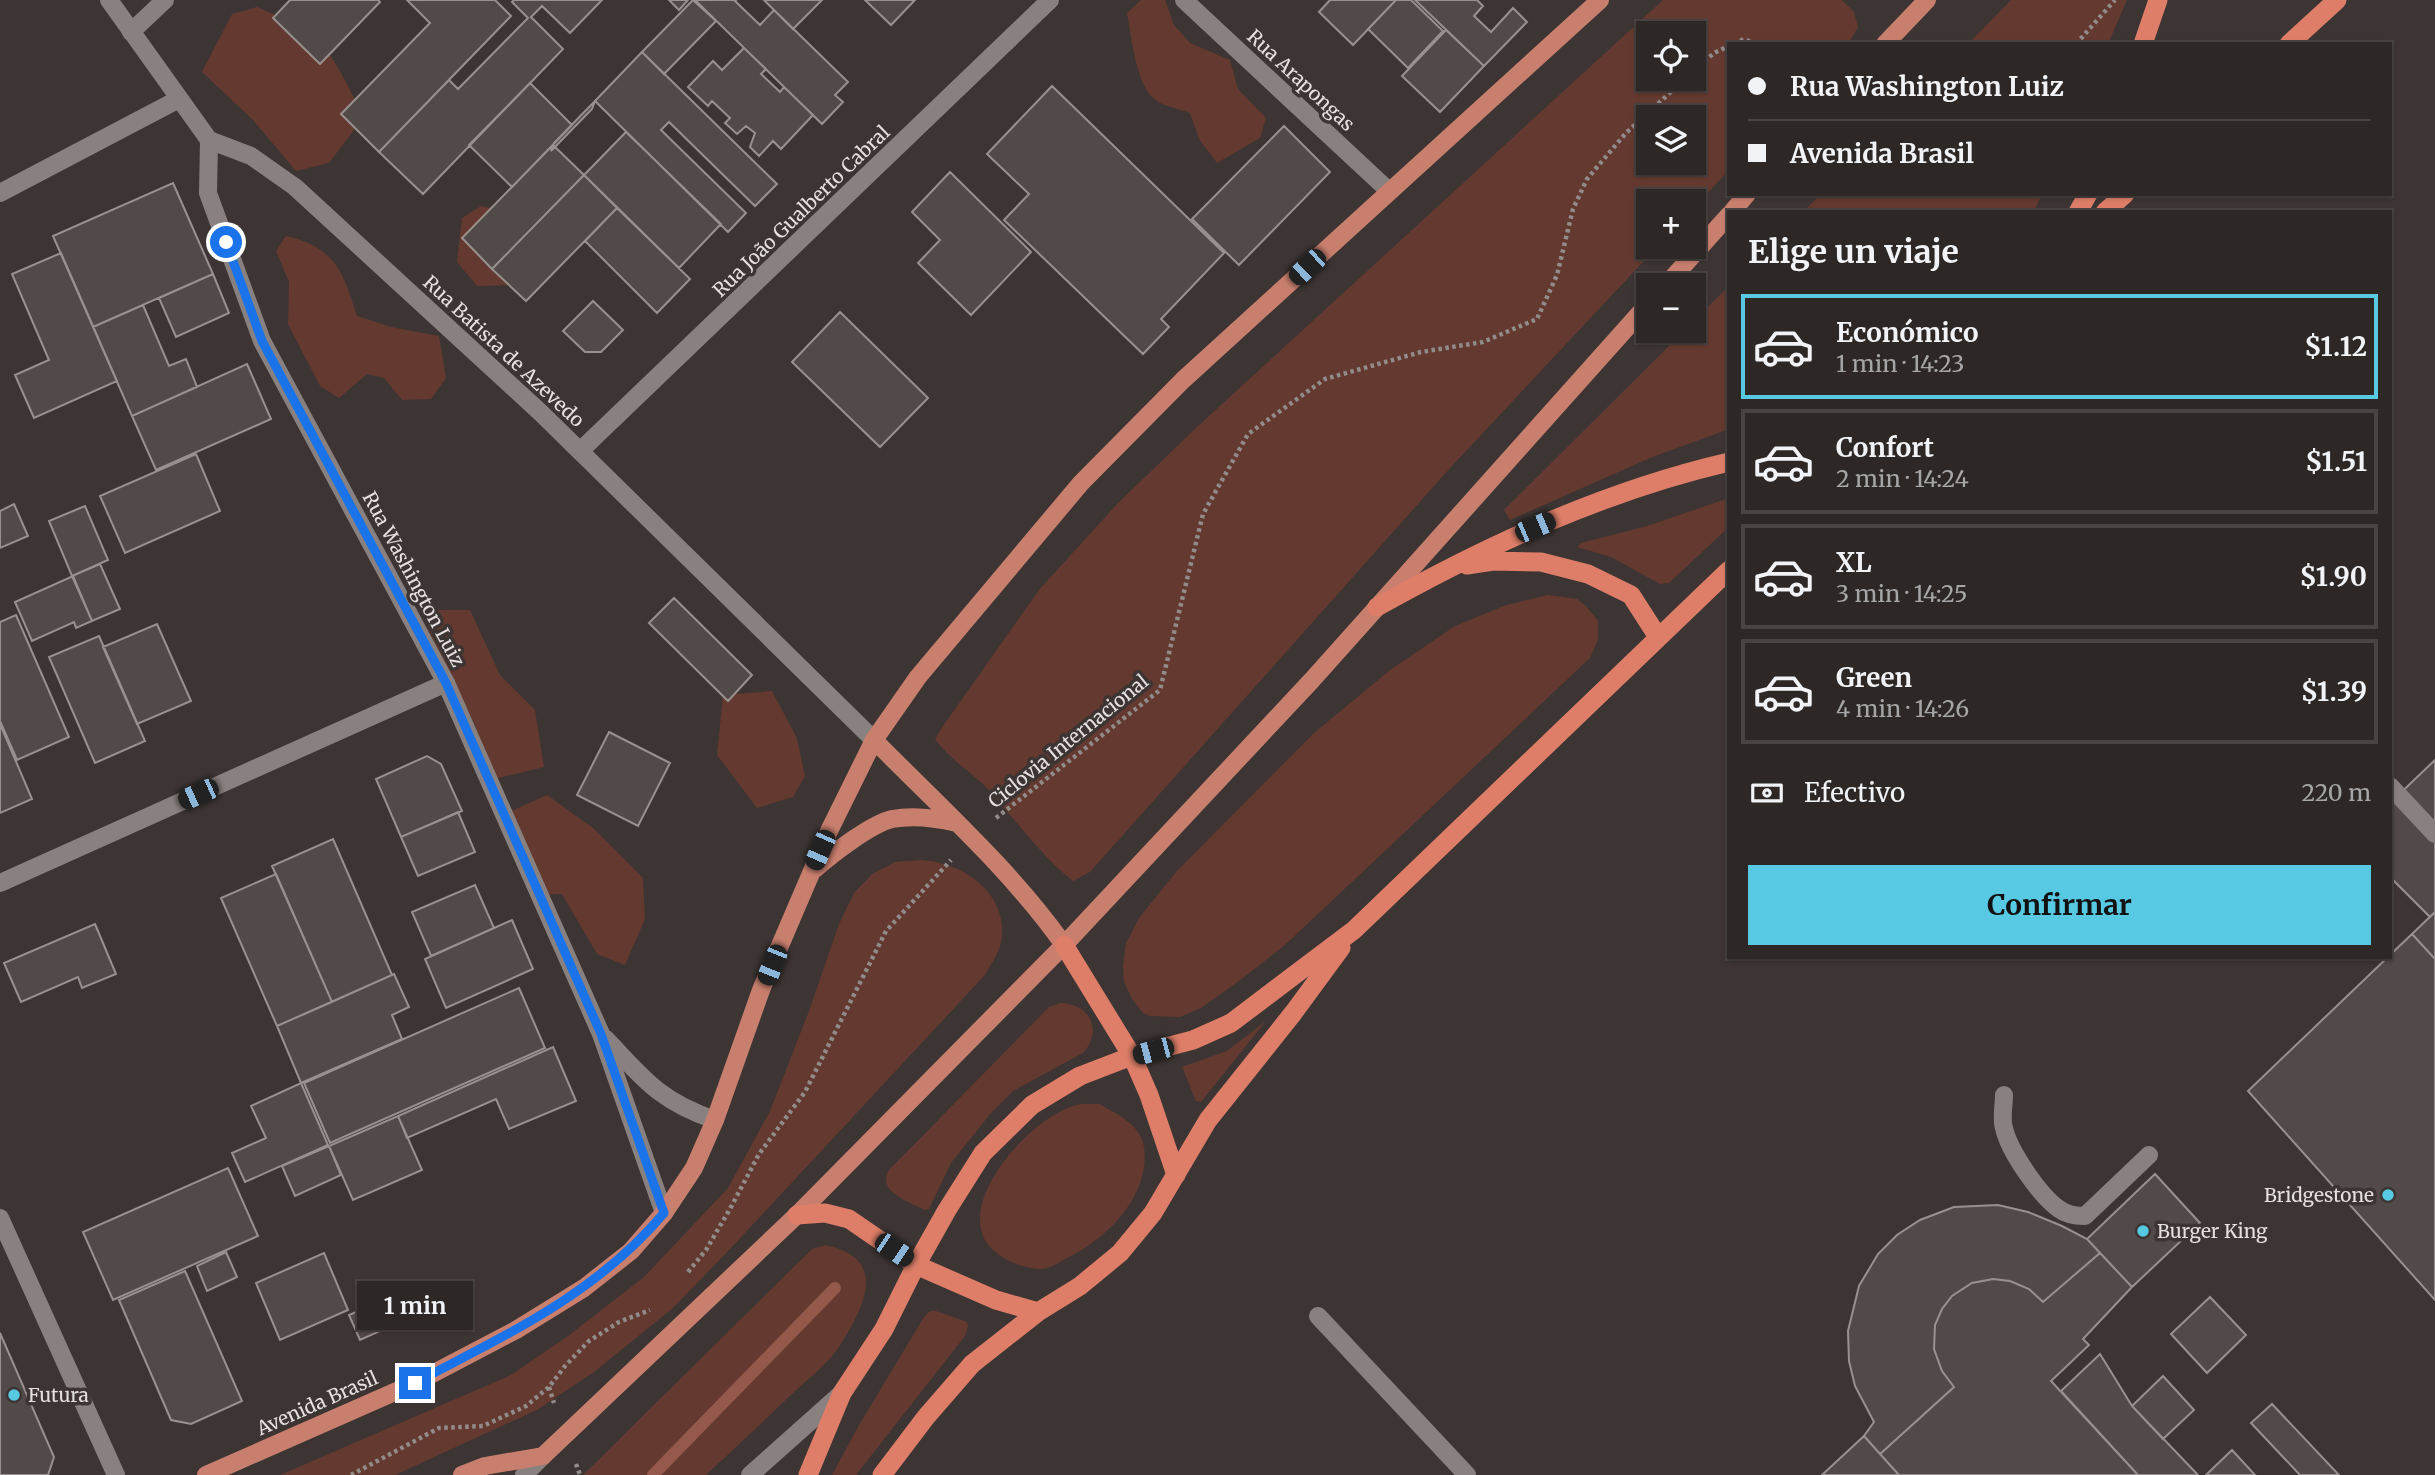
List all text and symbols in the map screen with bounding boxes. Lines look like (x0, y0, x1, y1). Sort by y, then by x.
map controls (1636, 21, 1706, 343)
button: locate (1636, 21, 1706, 91)
street label: Rua Arapongas (1242, 24, 1360, 136)
text: Rua Washington Luiz (1790, 70, 2064, 103)
button: layers (1636, 105, 1706, 175)
street label: Rua João Gualberto Cabral (708, 120, 894, 302)
text: Avenida Brasil (1790, 137, 1974, 170)
button: + (1636, 189, 1706, 259)
route start (210, 226, 242, 258)
text: Elige un viaje (1748, 232, 1959, 272)
car (1285, 245, 1330, 289)
street label: Rua Batista de Azevedo (418, 270, 590, 432)
button: − (1636, 273, 1706, 343)
icon: car (1752, 315, 1815, 378)
text: Económico (1836, 316, 1979, 349)
text: $1.12 (2304, 330, 2367, 363)
text: 1 min · 14:23 (1836, 349, 1964, 378)
icon: car (1752, 430, 1815, 493)
text: Confort (1836, 431, 1934, 464)
text: $1.51 (2305, 445, 2367, 478)
text: 2 min · 14:24 (1836, 464, 1969, 493)
street label: Rua Washington Luiz (358, 487, 470, 671)
car (1512, 509, 1559, 545)
icon: car (1752, 545, 1815, 608)
text: XL (1836, 546, 1872, 579)
text: $1.90 (2300, 560, 2367, 593)
text: 3 min · 14:25 (1836, 579, 1967, 608)
icon: car (1752, 660, 1815, 723)
text: Green (1836, 661, 1912, 694)
street label: Ciclovia Internacional (983, 669, 1153, 813)
text: $1.39 (2301, 675, 2367, 708)
text: 4 min · 14:26 (1836, 694, 1969, 723)
icon: cash (1748, 774, 1786, 812)
car (175, 776, 222, 812)
text: Efectivo (1804, 776, 1905, 809)
text: 220 m (2301, 778, 2371, 807)
car (802, 827, 839, 873)
button: Confirmar (1748, 865, 2371, 945)
car (755, 942, 790, 988)
car (1130, 1035, 1177, 1067)
place label: Bridgestone (2264, 1183, 2374, 1207)
marker: Bridgestone (2380, 1187, 2396, 1203)
place label: Burger King (2157, 1219, 2268, 1243)
marker: Burger King (2135, 1223, 2151, 1239)
car (871, 1230, 918, 1270)
callout: 1 min (357, 1282, 473, 1330)
text: 1 min (384, 1291, 446, 1320)
street label: Avenida Brasil (252, 1366, 381, 1441)
route end (399, 1367, 431, 1399)
place label: Futura (28, 1383, 89, 1407)
marker: Futura (6, 1387, 22, 1403)

